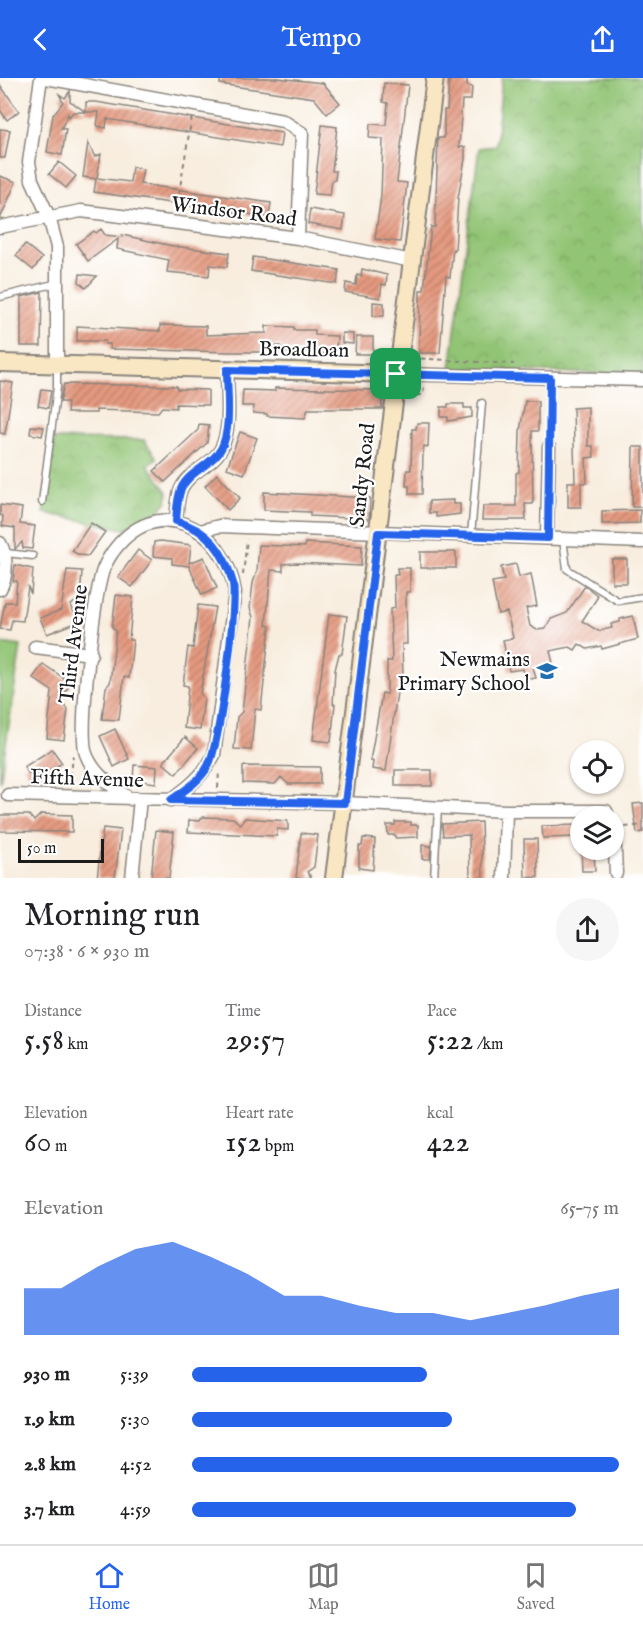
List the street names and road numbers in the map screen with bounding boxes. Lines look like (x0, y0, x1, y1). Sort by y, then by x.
street label: Windsor Road (169, 191, 299, 234)
street label: Broadloan (259, 336, 349, 365)
street label: Sandy Road (345, 421, 382, 529)
street label: Third Avenue (54, 583, 95, 705)
street label: Fifth Avenue (30, 764, 145, 795)

